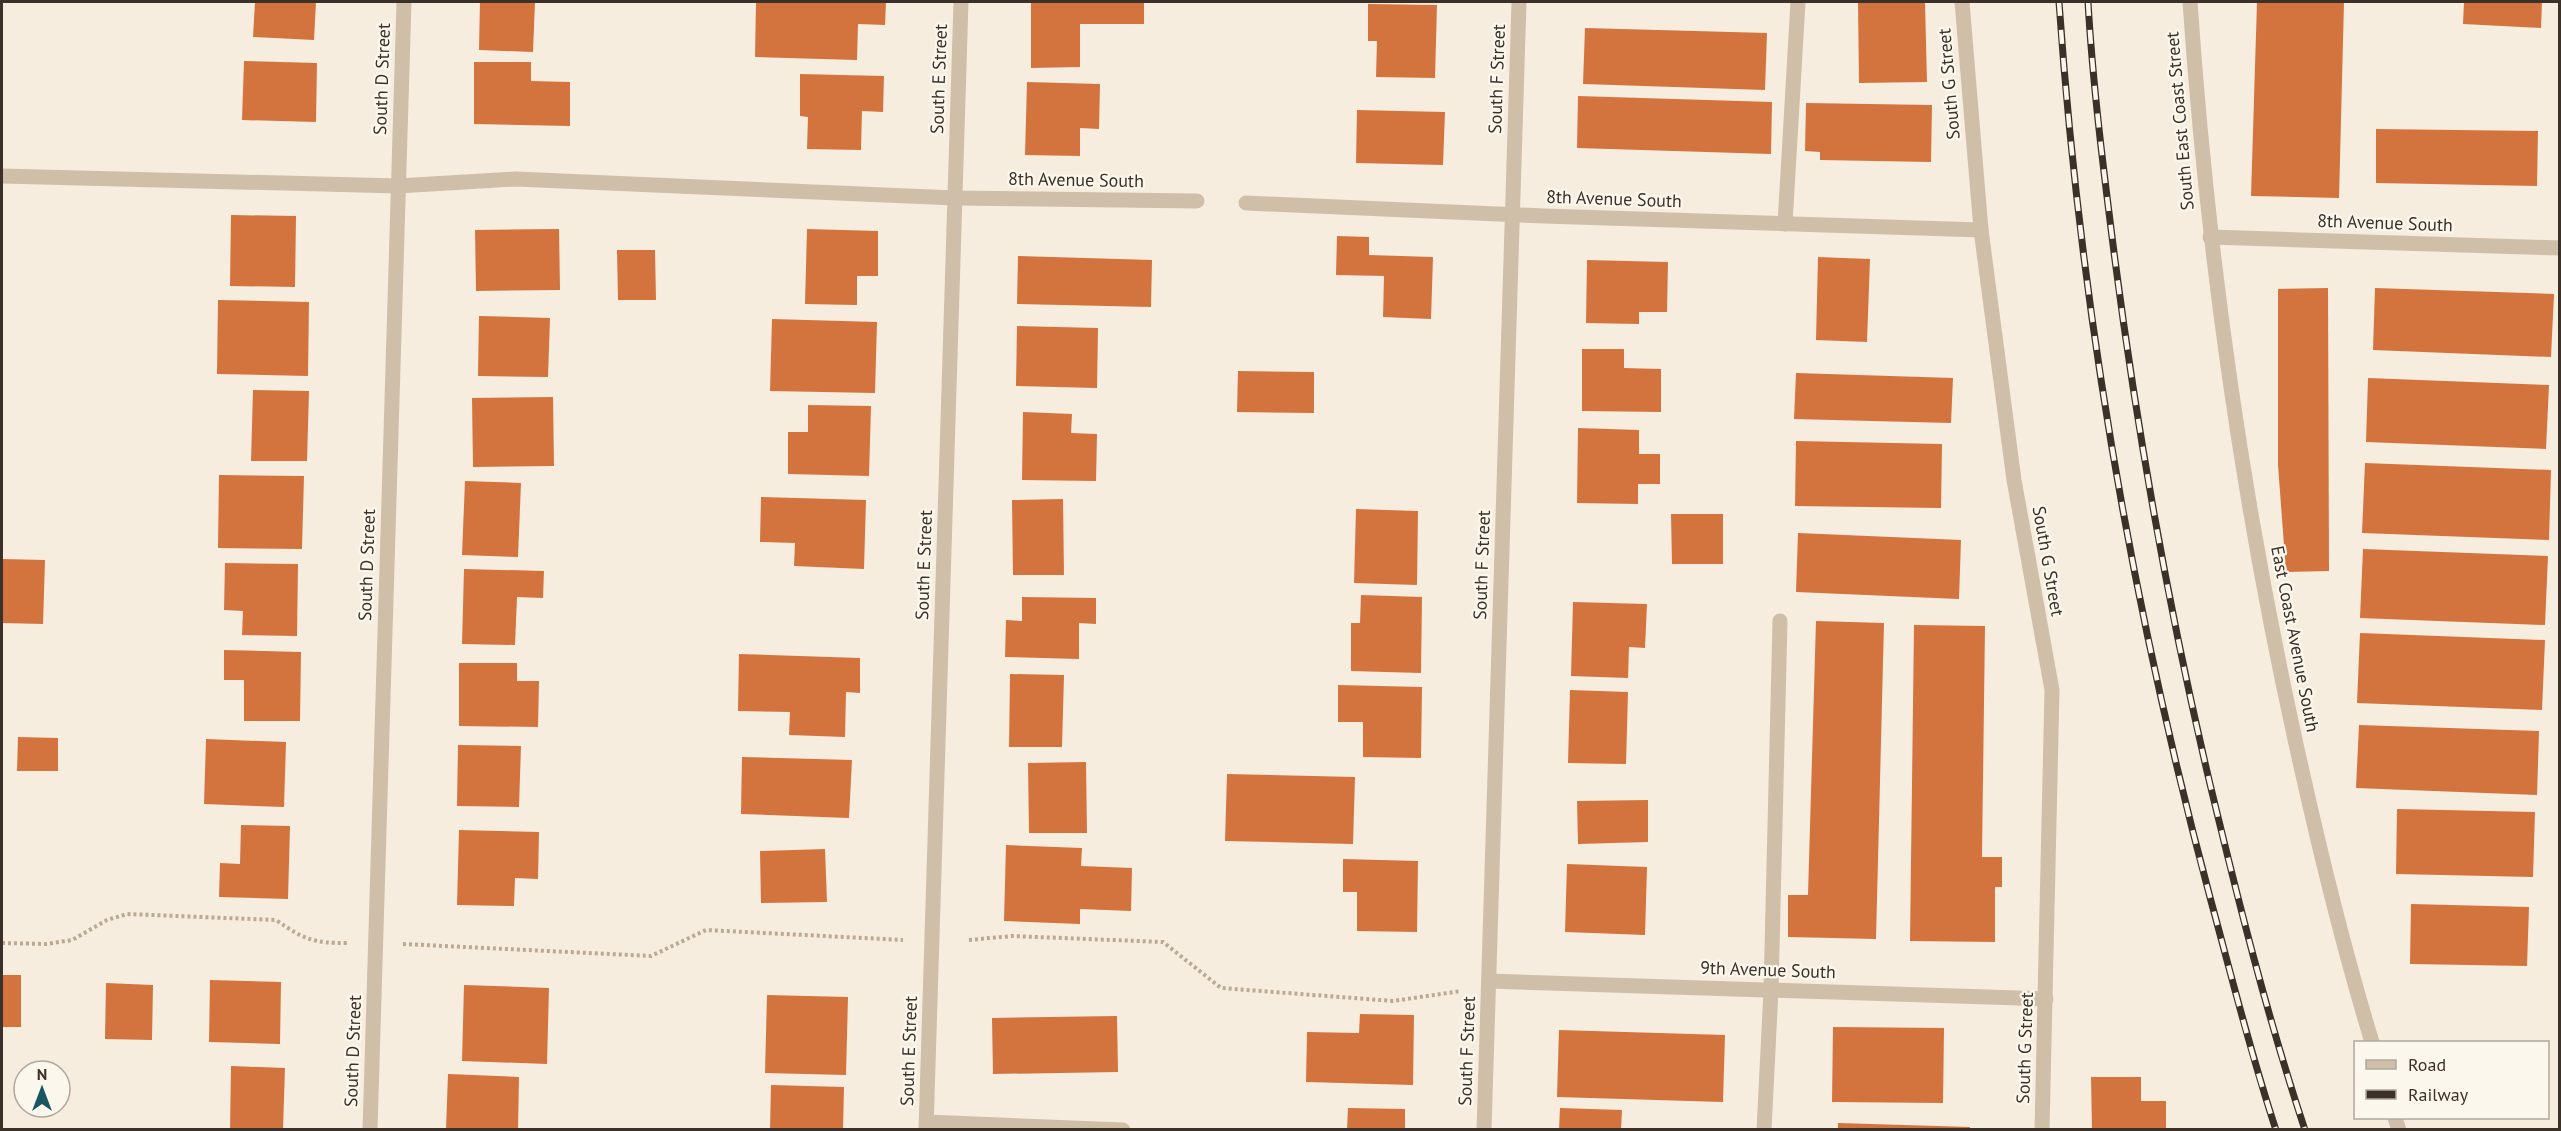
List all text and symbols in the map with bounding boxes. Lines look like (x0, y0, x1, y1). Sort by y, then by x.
street label: South D Street (368, 23, 395, 135)
street label: South E Street (925, 24, 952, 134)
street label: South F Street (1483, 24, 1510, 134)
street label: South G Street (1932, 28, 1965, 141)
street label: South East Coast Street (2160, 31, 2199, 211)
street label: 8th Avenue South (1008, 167, 1144, 192)
street label: 8th Avenue South (1546, 185, 1682, 212)
street label: 8th Avenue South (2317, 209, 2453, 236)
street label: South G Street (2027, 504, 2069, 618)
street label: South D Street (353, 509, 380, 621)
street label: South E Street (910, 510, 937, 620)
street label: South F Street (1468, 510, 1495, 620)
street label: East Coast Avenue South (2266, 544, 2325, 734)
street label: 9th Avenue South (1700, 956, 1836, 983)
street label: South G Street (2011, 992, 2038, 1104)
street label: South D Street (339, 995, 366, 1107)
street label: South E Street (895, 996, 922, 1106)
street label: South F Street (1453, 996, 1480, 1106)
legend (2354, 1041, 2549, 1119)
text: Road (2408, 1053, 2446, 1076)
north arrow (12, 1059, 72, 1119)
text: N (37, 1064, 47, 1084)
text: Railway (2408, 1083, 2469, 1106)

